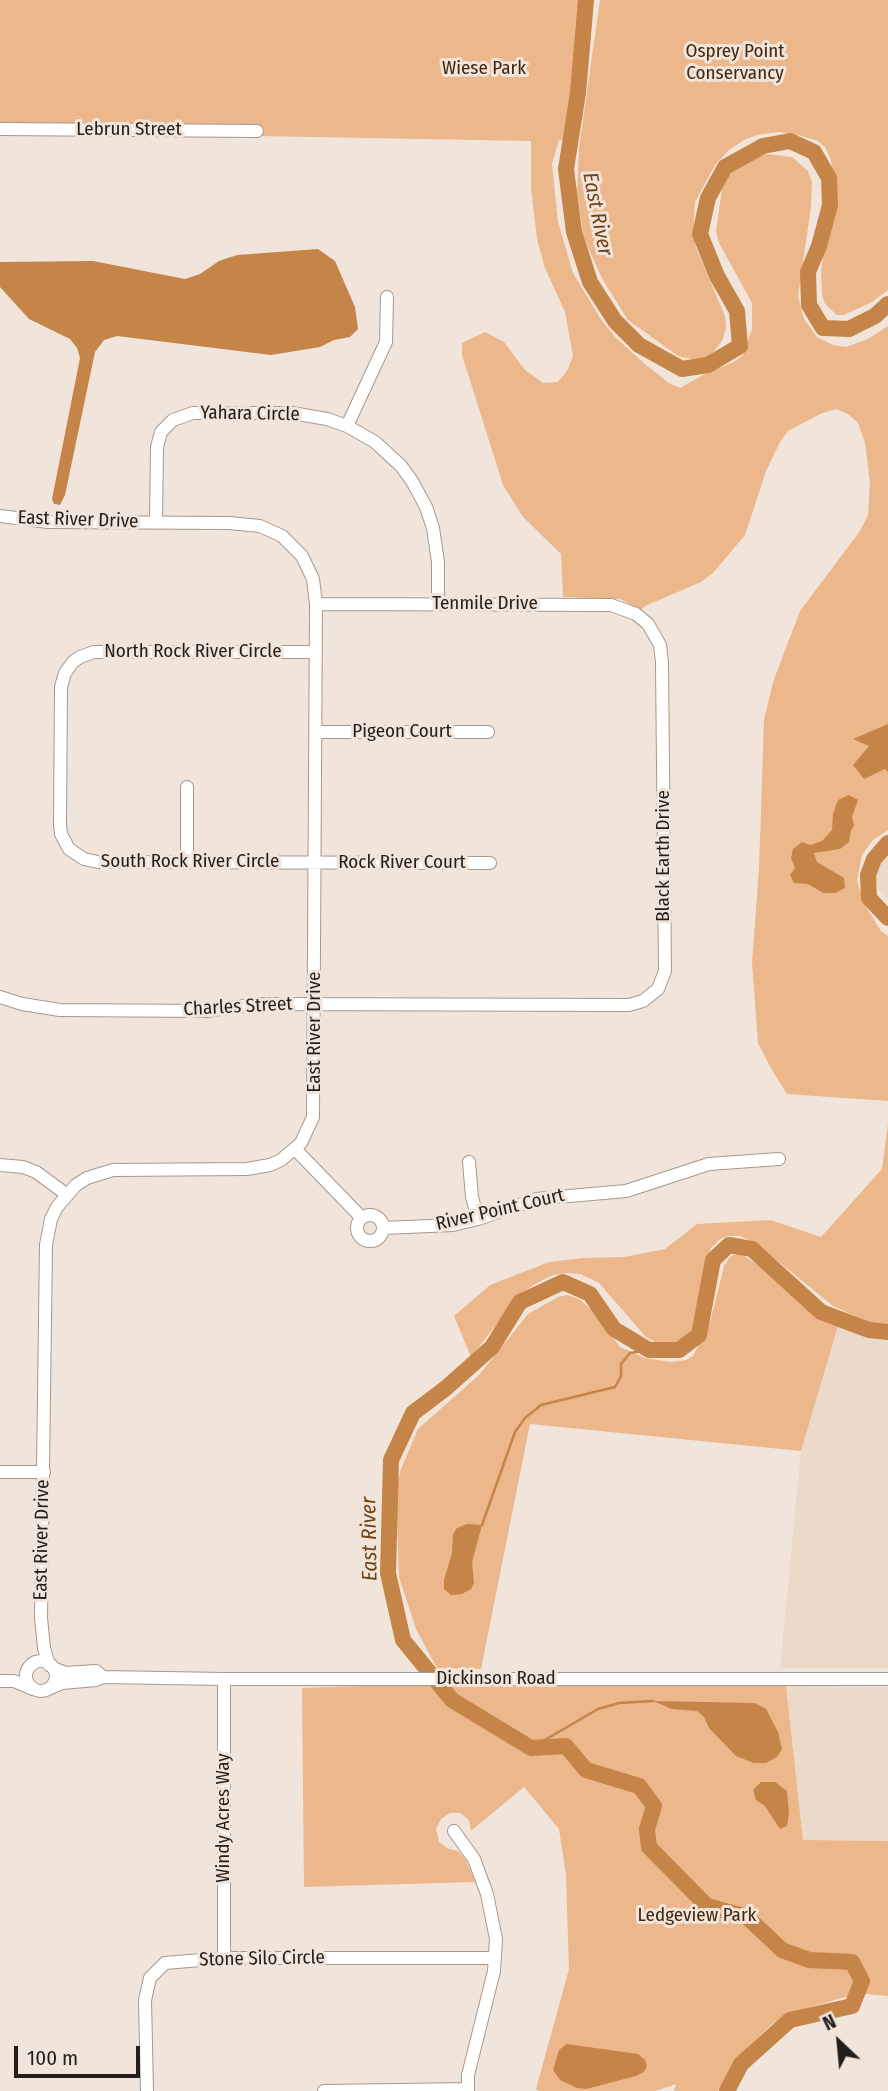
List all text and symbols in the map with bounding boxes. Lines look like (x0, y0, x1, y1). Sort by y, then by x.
park label: Osprey Point Conservancy (686, 41, 784, 85)
park label: Wiese Park (442, 58, 526, 80)
street label: Lebrun Street (76, 119, 182, 141)
water label: East River (577, 170, 617, 258)
street label: Yahara Circle (200, 402, 300, 426)
street label: East River Drive (17, 506, 139, 534)
street label: Tenmile Drive (432, 593, 538, 615)
street label: North Rock River Circle (104, 641, 282, 663)
street label: Pigeon Court (352, 721, 452, 743)
street label: Black Earth Drive (653, 790, 675, 922)
street label: South Rock River Circle (101, 851, 279, 873)
street label: Rock River Court (338, 852, 466, 874)
street label: East River Drive (304, 972, 326, 1092)
street label: Charles Street (183, 993, 293, 1021)
street label: River Point Court (434, 1184, 566, 1236)
street label: East River Drive (30, 1479, 54, 1601)
water label: East River (357, 1497, 383, 1581)
street label: Dickinson Road (436, 1668, 556, 1690)
street label: Windy Acres Way (213, 1753, 235, 1883)
park label: Ledgeview Park (638, 1905, 756, 1927)
street label: Stone Silo Circle (199, 1947, 325, 1971)
north arrow (804, 2007, 874, 2077)
text: N (819, 2010, 840, 2036)
scale bar (18, 2032, 144, 2076)
text: 100 m (27, 2045, 78, 2071)

